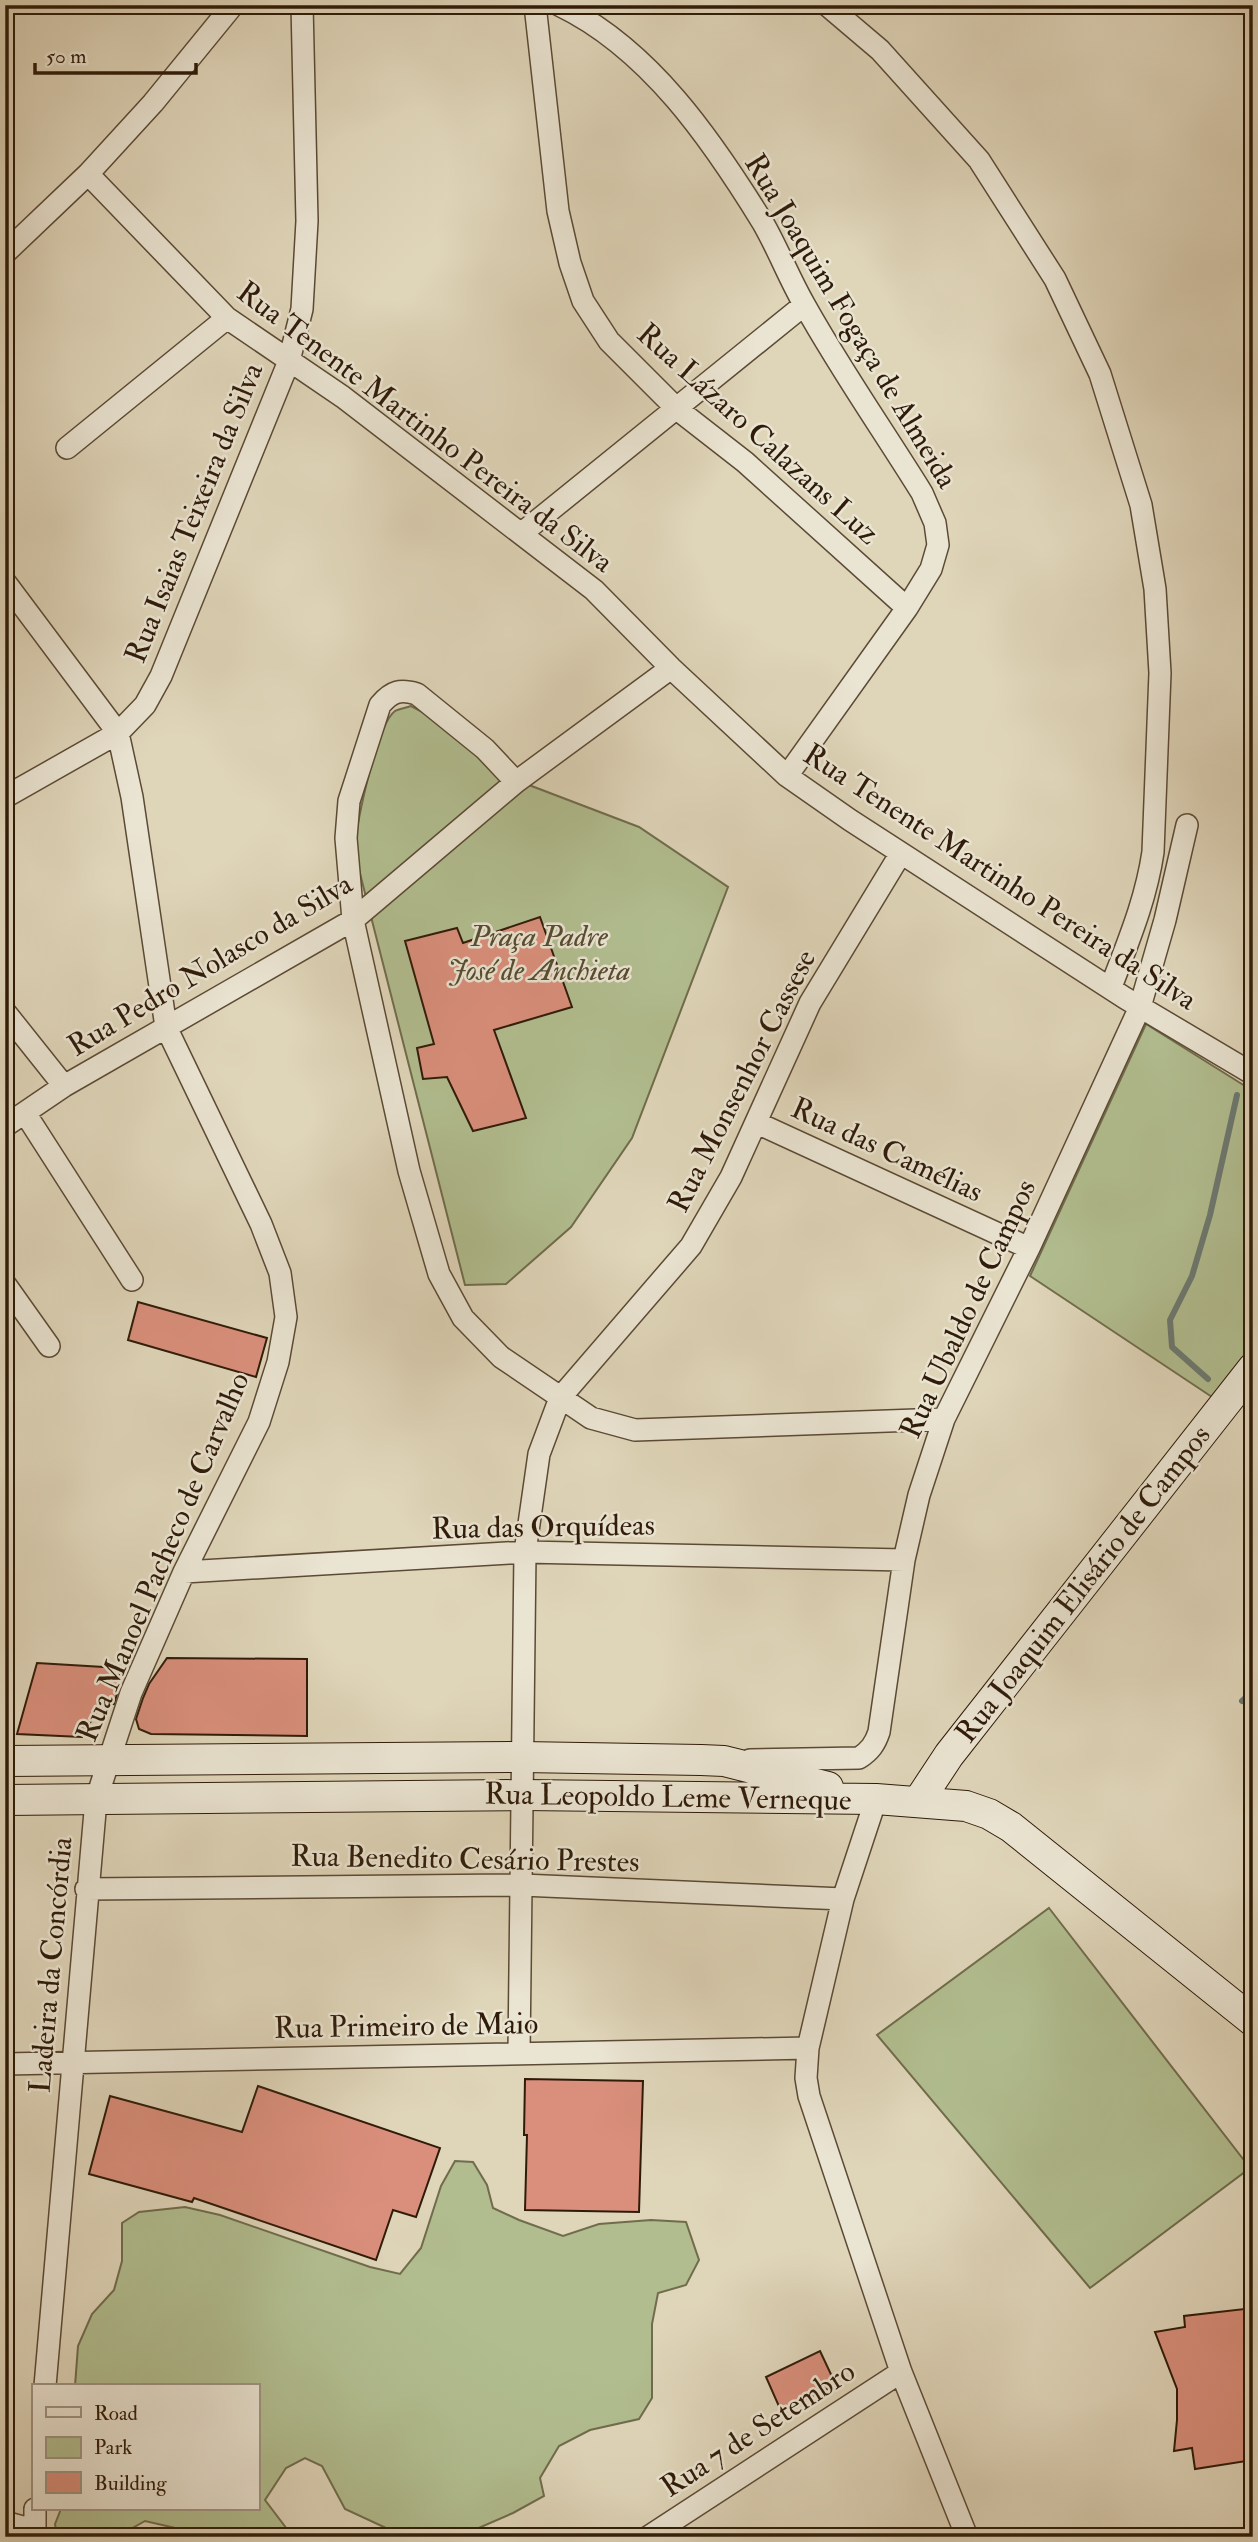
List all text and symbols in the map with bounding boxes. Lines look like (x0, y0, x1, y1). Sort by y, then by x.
scale bar (35, 32, 196, 76)
text: 50 m (46, 43, 87, 70)
street label: Rua Joaquim Fogaça de Almeida (736, 147, 966, 496)
street label: Rua Tenente Martinho Pereira da Silva (230, 273, 621, 581)
street label: Rua Lázaro Calazans Luz (629, 316, 887, 552)
street label: Rua Isaias Teixeira da Silva (117, 357, 271, 668)
street label: Rua Tenente Martinho Pereira da Silva (796, 736, 1204, 1019)
street label: Rua Pedro Nolasco da Silva (61, 865, 360, 1065)
park label: Praça Padre José de Anchieta (448, 918, 630, 989)
street label: Rua Monsenhor Cassese (660, 944, 824, 1218)
street label: Rua das Camélias (785, 1089, 989, 1211)
street label: Rua Ubaldo de Campos (892, 1174, 1044, 1444)
street label: Rua Manoel Pacheco de Carvalho (68, 1367, 258, 1747)
street label: Rua Joaquim Elisário de Campos (947, 1418, 1219, 1750)
street label: Rua das Orquídeas (431, 1507, 655, 1547)
street label: Rua Leopoldo Leme Verneque (484, 1775, 852, 1819)
street label: Ladeira da Concórdia (21, 1835, 81, 2095)
street label: Rua Benedito Cesário Prestes (290, 1837, 640, 1881)
street label: Rua Primeiro de Maio (274, 2005, 538, 2047)
street label: Rua 7 de Setembro (654, 2353, 862, 2505)
legend (32, 2384, 259, 2510)
text: Road (94, 2400, 139, 2427)
text: Park (94, 2434, 132, 2461)
text: Building (94, 2470, 167, 2497)

